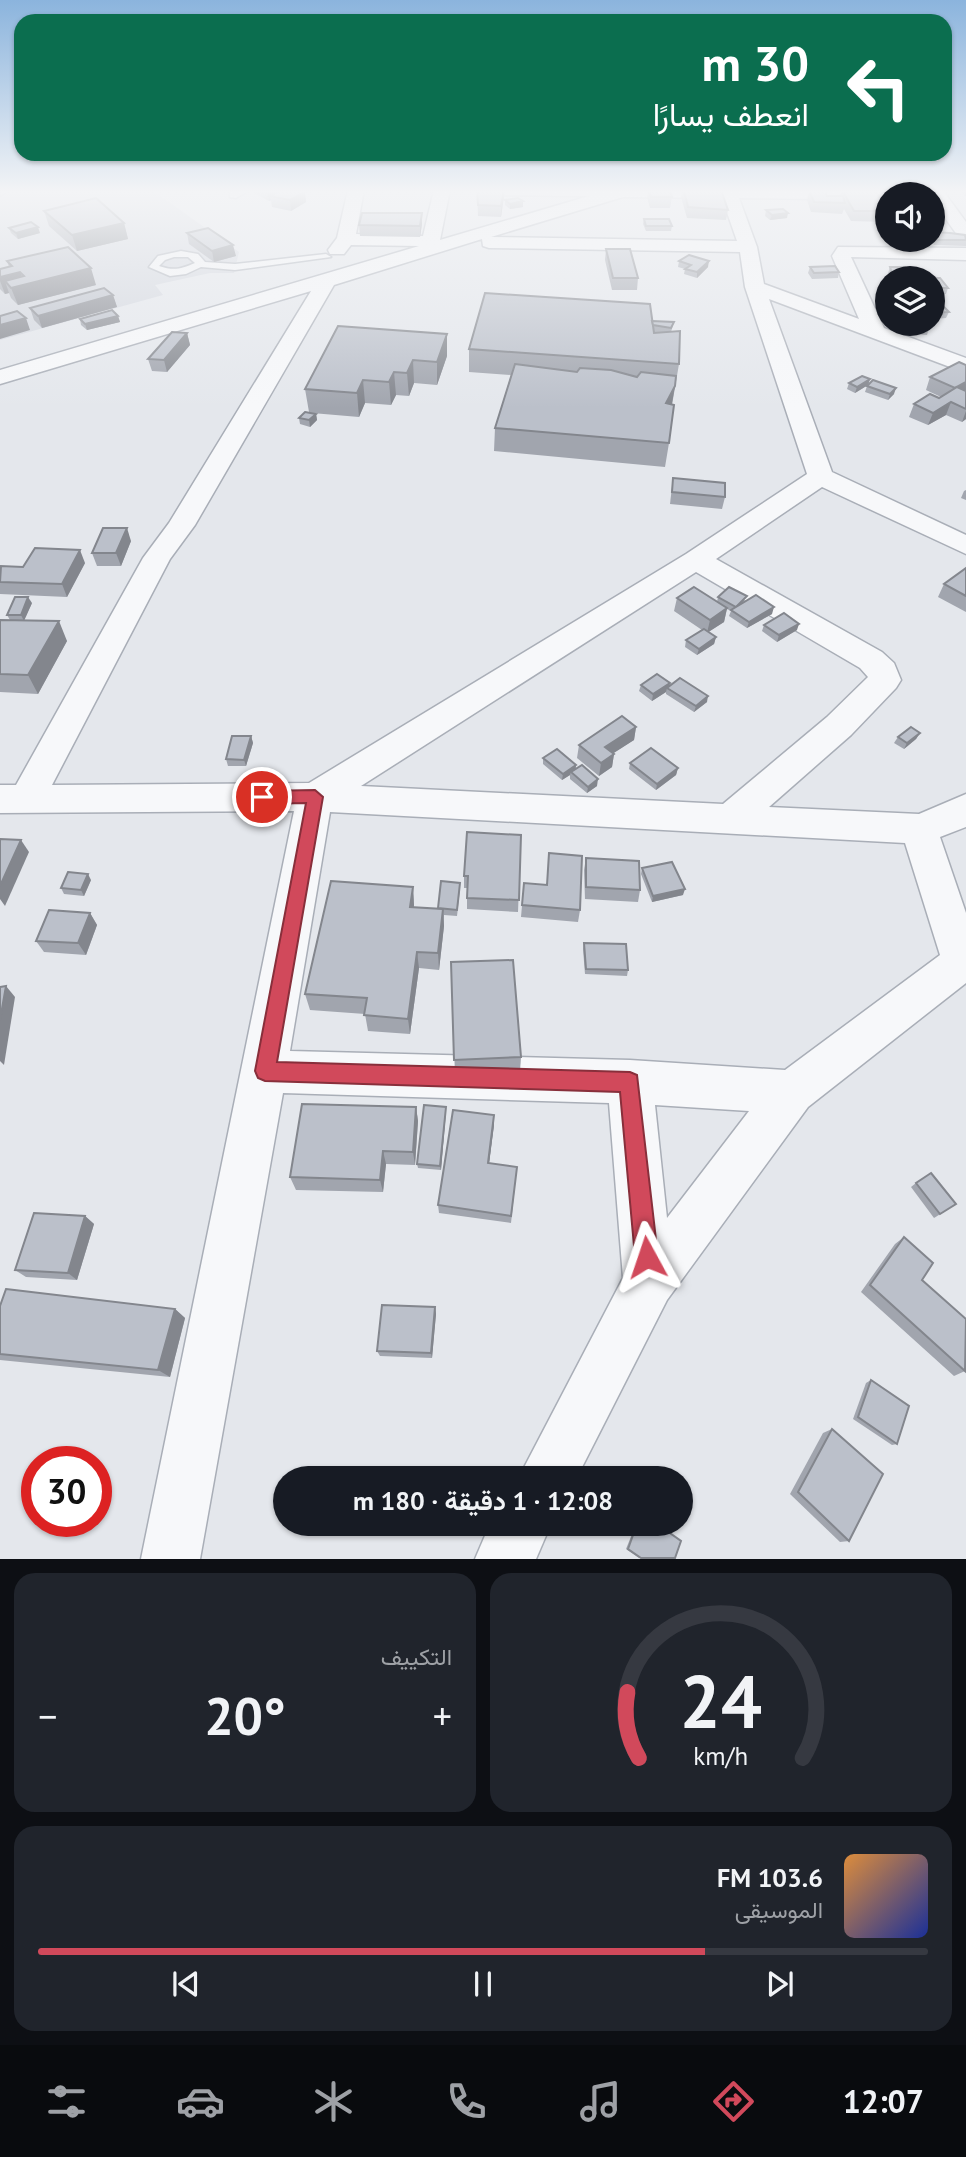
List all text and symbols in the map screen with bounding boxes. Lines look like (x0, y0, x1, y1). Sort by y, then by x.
text: 30 m (702, 31, 809, 95)
icon: left (833, 42, 924, 133)
text: انعطف يسارًا (653, 93, 809, 135)
map controls (875, 182, 945, 336)
button: sound (875, 182, 945, 252)
button: layers (875, 266, 945, 336)
pin (232, 767, 292, 827)
icon: arrive (243, 778, 281, 816)
position arrow (610, 1220, 684, 1294)
speed limit sign: 30 (21, 1446, 112, 1537)
text: 12:08 · 1 دقيقة · 180 m (353, 1484, 613, 1517)
text: التكييف (381, 1642, 452, 1671)
text: 24 (680, 1655, 762, 1749)
text: 20° (204, 1682, 286, 1749)
text: − (38, 1691, 57, 1740)
text: + (433, 1691, 452, 1740)
text: km/h (694, 1740, 748, 1772)
text: 103.6 FM (717, 1861, 823, 1894)
text: الموسيقى (735, 1895, 823, 1924)
icon: previous (167, 1965, 205, 2003)
icon: pause (464, 1965, 502, 2003)
icon: next (761, 1965, 799, 2003)
icon: filters (42, 2077, 91, 2126)
icon: car (176, 2077, 225, 2126)
icon: climate (309, 2077, 358, 2126)
icon: phone (442, 2077, 491, 2126)
icon: music (576, 2077, 625, 2126)
icon: directions (709, 2077, 758, 2126)
text: 12:07 (843, 2080, 924, 2122)

